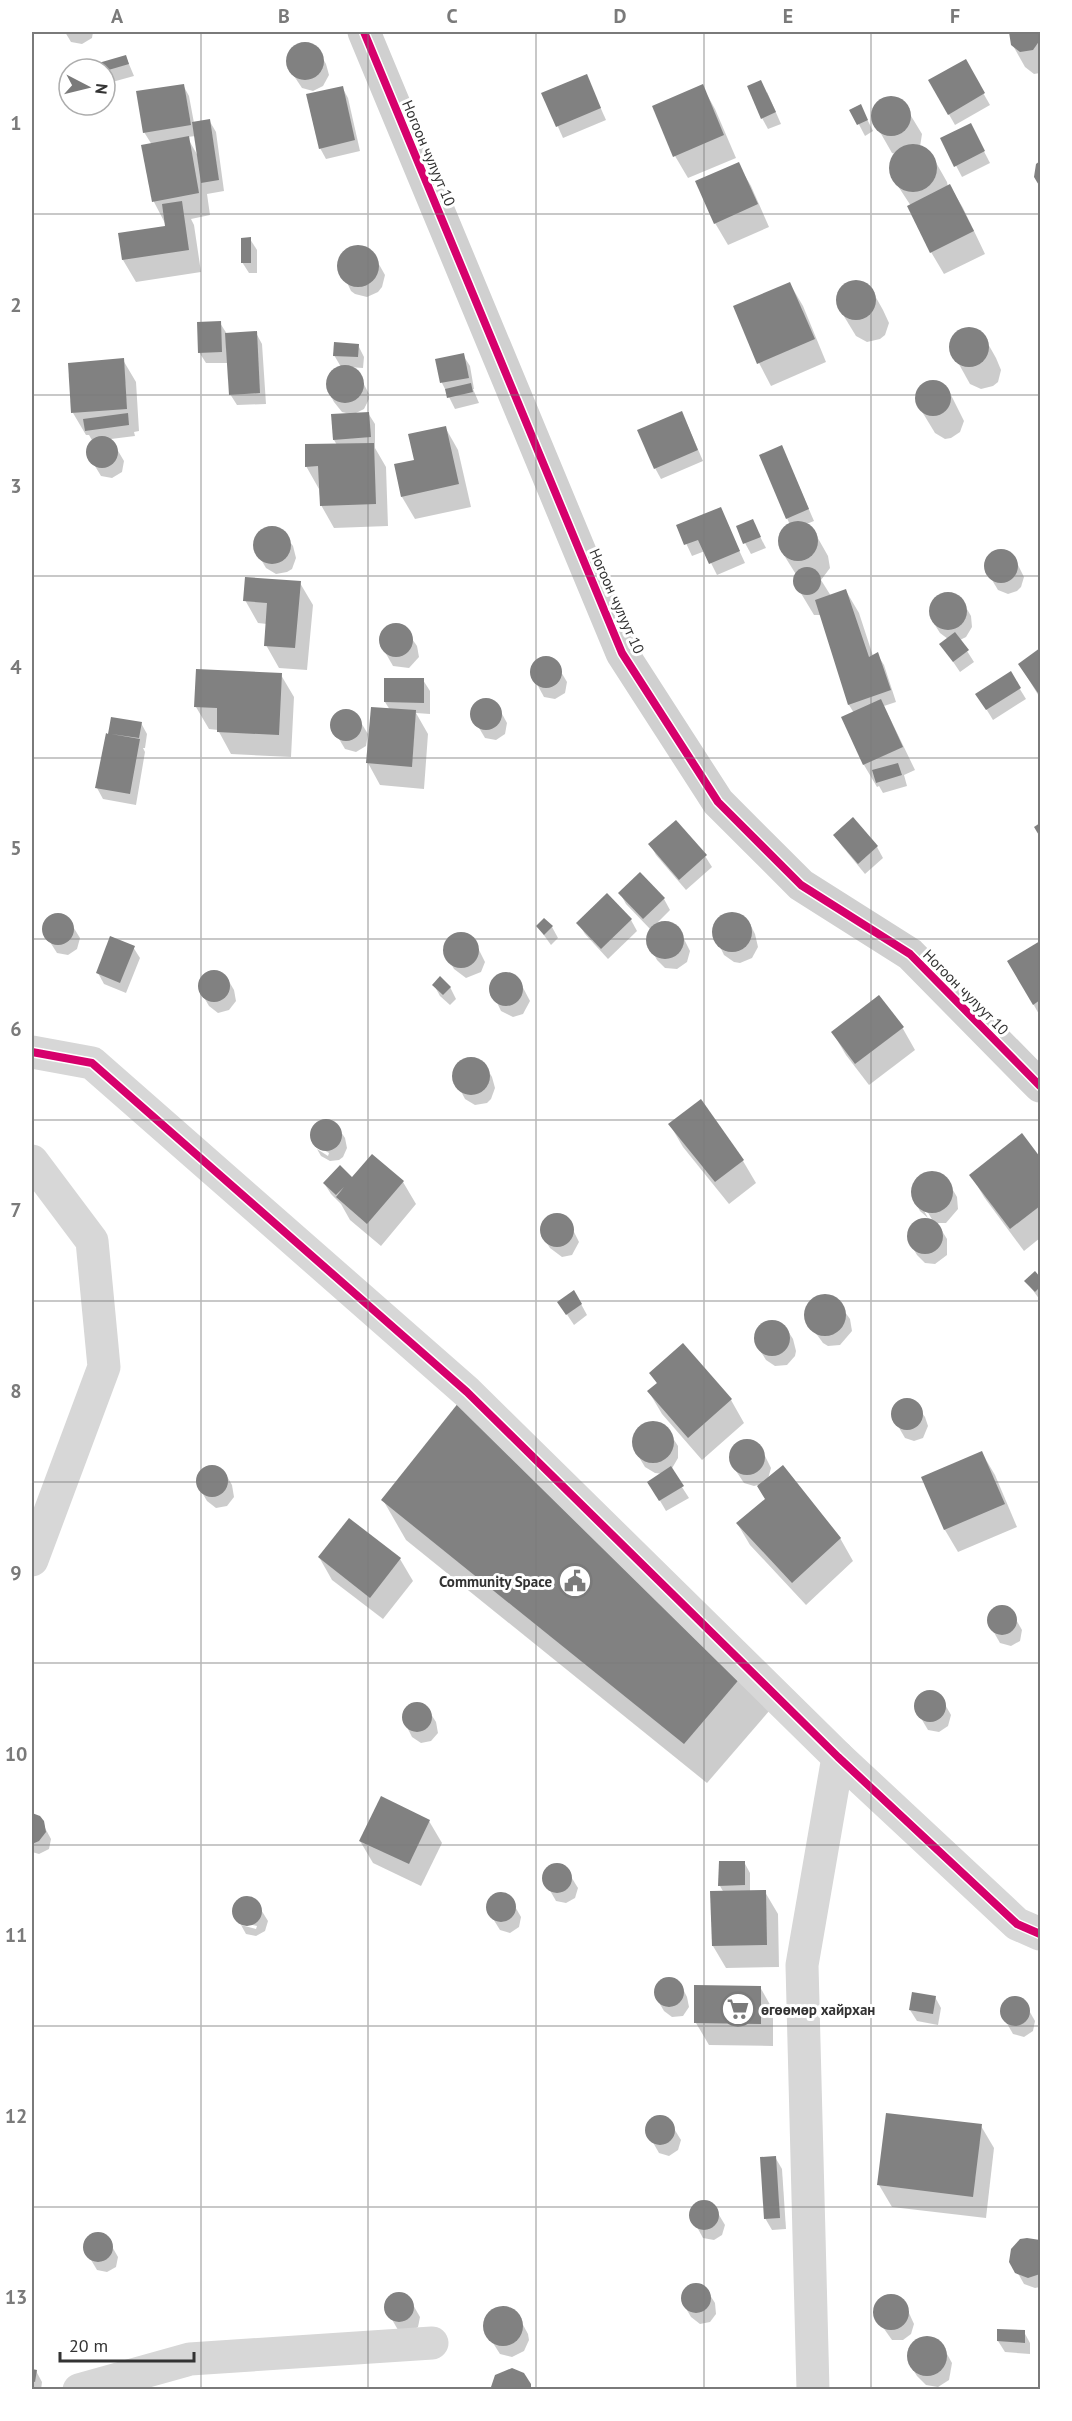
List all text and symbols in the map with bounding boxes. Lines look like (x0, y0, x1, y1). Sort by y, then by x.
text: A (111, 3, 124, 29)
text: B (278, 3, 290, 29)
text: C (446, 3, 458, 29)
text: D (614, 3, 627, 29)
text: E (783, 3, 793, 29)
text: F (950, 3, 960, 29)
north arrow (57, 57, 117, 117)
text: N (91, 82, 112, 95)
street label: Ногоон чулуут 10 (398, 97, 460, 209)
text: 1 (10, 110, 22, 136)
text: 2 (10, 292, 22, 318)
text: 3 (10, 473, 22, 499)
street label: Ногоон чулуут 10 (585, 545, 649, 657)
text: 4 (10, 654, 22, 680)
text: 5 (10, 835, 22, 861)
street label: Ногоон чулуут 10 (919, 945, 1013, 1039)
text: 6 (10, 1016, 22, 1042)
text: 7 (10, 1197, 22, 1223)
text: 8 (10, 1378, 22, 1404)
text: 9 (10, 1560, 22, 1586)
public building icon: Community Space (557, 1563, 593, 1599)
place label: Community Space (439, 1572, 552, 1591)
text: 10 (5, 1741, 27, 1767)
text: 11 (5, 1922, 27, 1948)
supermarket icon: өгөөмөр хайрхан (720, 1991, 756, 2027)
place label: өгөөмөр хайрхан (761, 2000, 875, 2019)
text: 12 (5, 2103, 27, 2129)
text: 13 (5, 2284, 27, 2310)
scale bar (60, 2325, 194, 2363)
text: 20 m (69, 2334, 108, 2357)

